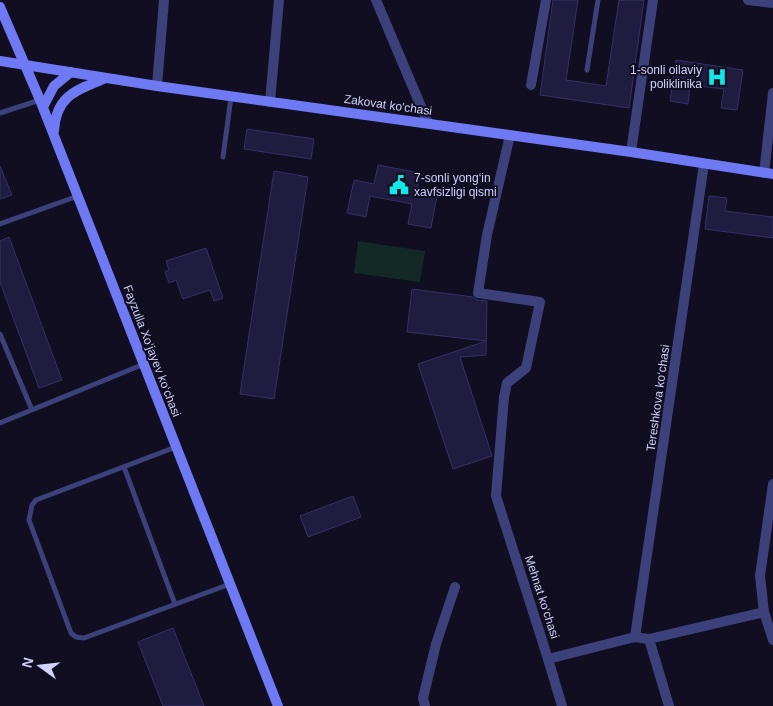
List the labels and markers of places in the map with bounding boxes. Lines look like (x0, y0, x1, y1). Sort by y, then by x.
place label: 1-sonli oilaviy poliklinika (630, 63, 702, 91)
hospital icon: 1-sonli oilaviy poliklinika (706, 66, 728, 88)
place label: 7-sonli yong‘in xavfsizligi qismi (414, 171, 497, 199)
public building icon: 7-sonli yong‘in xavfsizligi qismi (388, 174, 410, 196)

